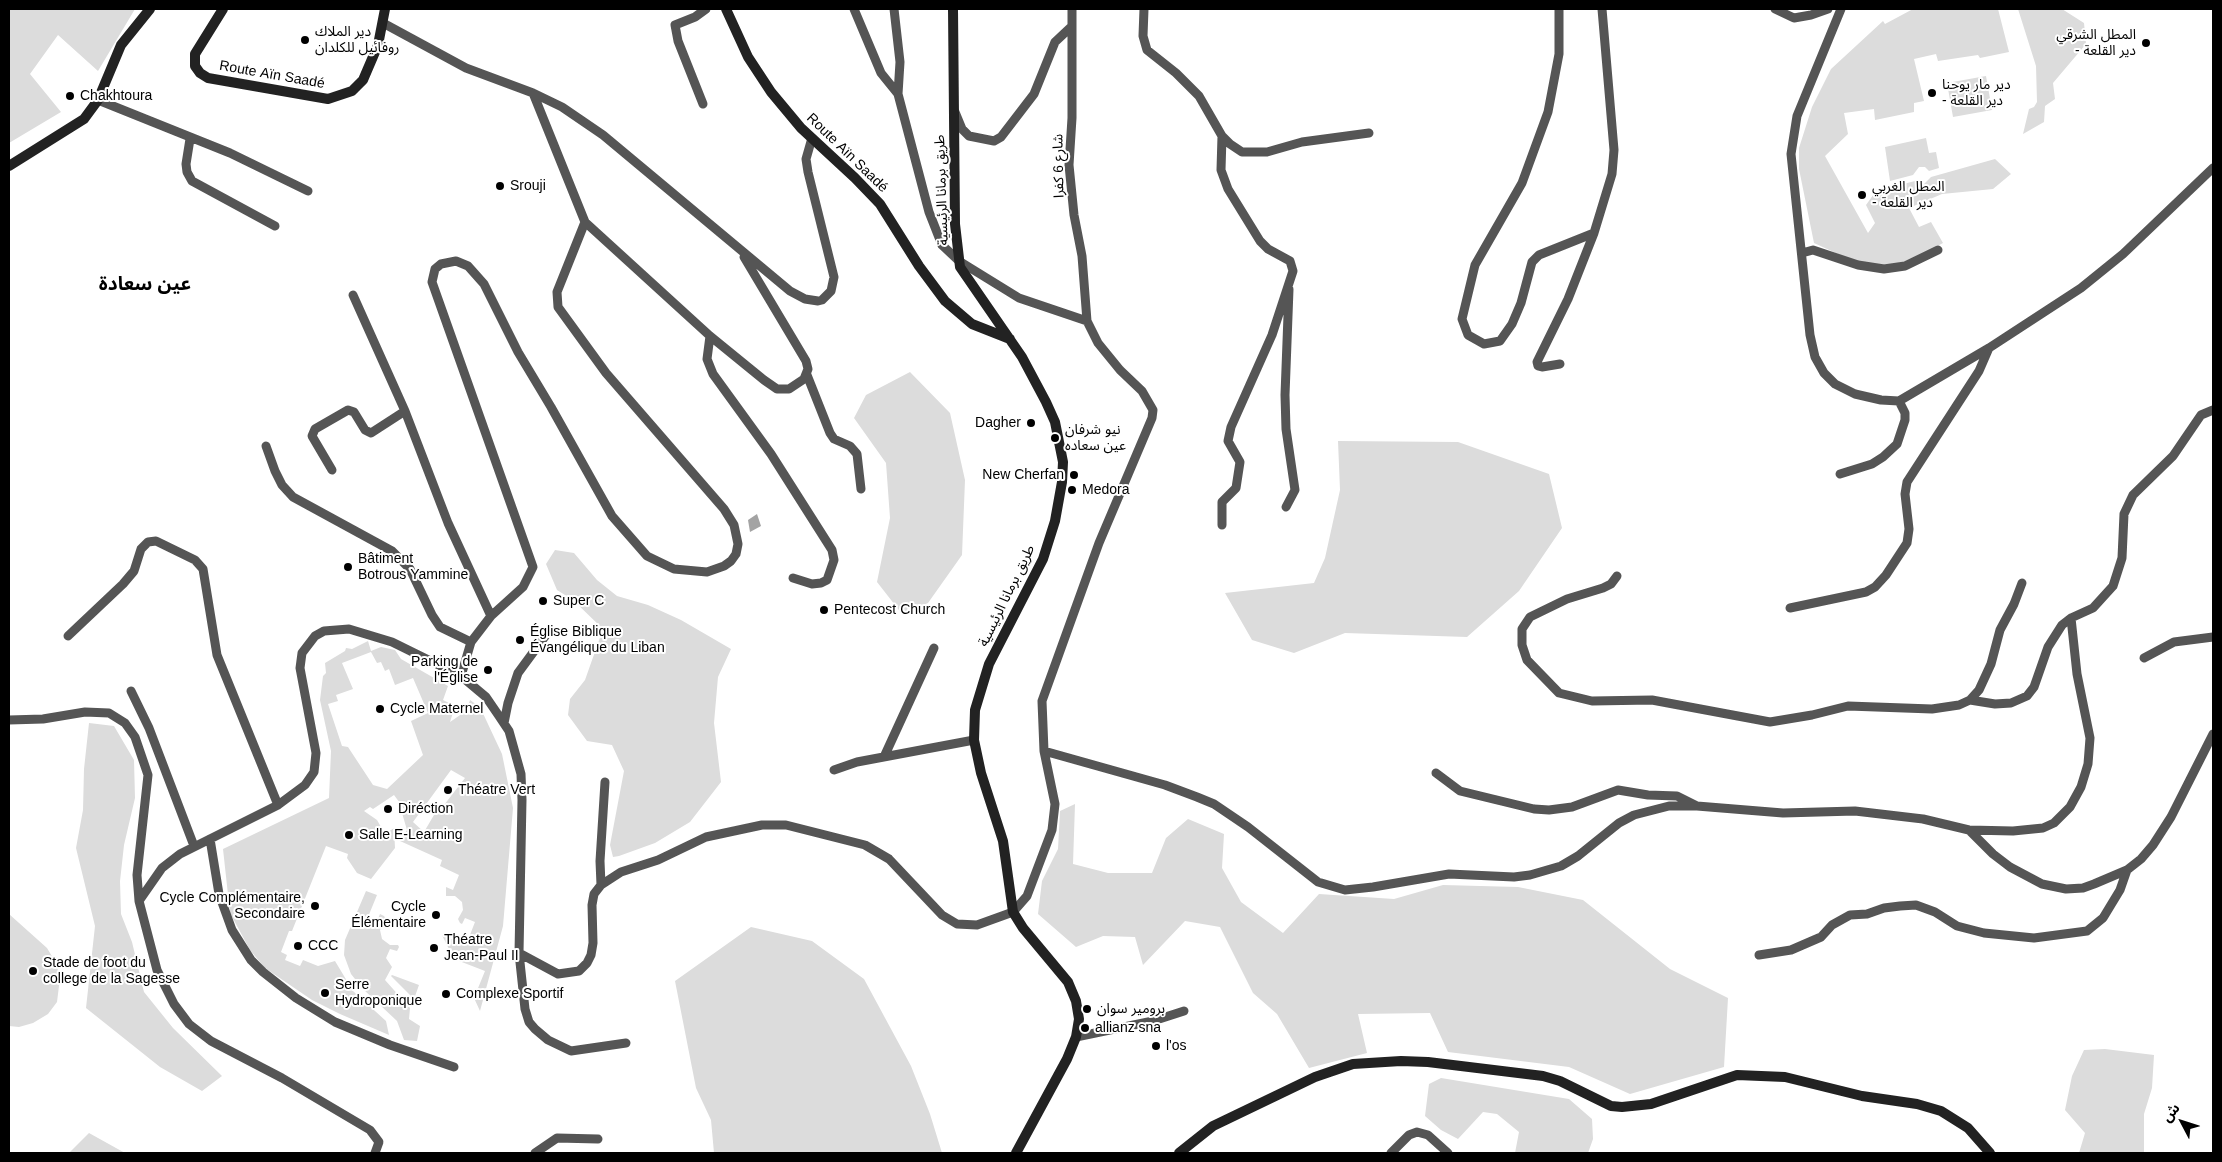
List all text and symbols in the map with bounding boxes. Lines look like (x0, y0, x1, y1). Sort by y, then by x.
place label: دير الملاك روفائيل للكلدان (315, 24, 399, 56)
place label: المطل الشرقي - دير القلعة (2056, 27, 2136, 59)
marker: دير الملاك روفائيل للكلدان (299, 34, 311, 46)
marker: المطل الشرقي - دير القلعة (2140, 37, 2152, 49)
street label: Route Aïn Saadé (218, 57, 326, 93)
place label: دير مار يوحنا - دير القلعة (1942, 77, 2011, 110)
marker: دير مار يوحنا - دير القلعة (1926, 87, 1938, 99)
place label: Chakhtoura (80, 88, 152, 104)
marker: Chakhtoura (64, 90, 76, 102)
street label: Route Aïn Saadé (803, 110, 891, 196)
street label: طريق برمانا الرئيسية (932, 134, 952, 246)
street label: شارع 6 كفرا (1050, 134, 1068, 198)
place label: Srouji (510, 178, 546, 194)
place label: المطل الغربي - دير القلعة (1872, 179, 1945, 212)
marker: Srouji (494, 180, 506, 192)
marker: المطل الغربي - دير القلعة (1856, 189, 1868, 201)
district label: عين سعادة (99, 274, 191, 296)
place label: Dagher (975, 415, 1021, 431)
marker: Dagher (1025, 417, 1037, 429)
place label: نيو شرفان عين سعاده (1065, 422, 1126, 454)
marker: نيو شرفان عين سعاده (1049, 432, 1061, 444)
place label: New Cherfan (982, 467, 1064, 483)
marker: New Cherfan (1068, 469, 1080, 481)
place label: Medora (1082, 482, 1129, 498)
marker: Medora (1066, 484, 1078, 496)
street label: طريق برمانا الرئيسية (975, 542, 1039, 650)
place label: Bâtiment Botrous Yammine (358, 551, 468, 584)
marker: Bâtiment Botrous Yammine (342, 561, 354, 573)
place label: Super C (553, 593, 604, 609)
marker: Super C (537, 595, 549, 607)
place label: Pentecost Church (834, 602, 945, 618)
marker: Pentecost Church (818, 604, 830, 616)
place label: Église Biblique Évangélique du Liban (530, 624, 665, 656)
marker: Église Biblique Évangélique du Liban (514, 634, 526, 646)
place label: Parking de l'Église (411, 654, 478, 686)
marker: Parking de l'Église (482, 664, 494, 676)
place label: Cycle Maternel (390, 701, 483, 717)
marker: Cycle Maternel (374, 703, 386, 715)
place label: Théatre Vert (458, 782, 535, 798)
marker: Théatre Vert (442, 784, 454, 796)
place label: Diréction (398, 801, 453, 817)
marker: Diréction (382, 803, 394, 815)
place label: Salle E-Learning (359, 827, 463, 843)
marker: Salle E-Learning (343, 829, 355, 841)
place label: Cycle Complémentaire, Secondaire (160, 890, 305, 922)
place label: Cycle Élémentaire (351, 899, 426, 932)
marker: Cycle Complémentaire, Secondaire (309, 900, 321, 912)
marker: Cycle Élémentaire (430, 909, 442, 921)
place label: Théatre Jean-Paul II (444, 932, 519, 964)
place label: CCC (308, 938, 338, 954)
marker: CCC (292, 940, 304, 952)
marker: Théatre Jean-Paul II (428, 942, 440, 954)
place label: Stade de foot du college de la Sagesse (43, 955, 180, 988)
marker: Stade de foot du college de la Sagesse (27, 965, 39, 977)
place label: Serre Hydroponique (335, 977, 422, 1010)
place label: Complexe Sportif (456, 986, 563, 1002)
marker: Serre Hydroponique (319, 987, 331, 999)
marker: Complexe Sportif (440, 988, 452, 1000)
place label: برومير سوان (1097, 1001, 1165, 1017)
marker: برومير سوان (1081, 1003, 1093, 1015)
place label: allianz sna (1095, 1020, 1161, 1036)
marker: allianz sna (1079, 1022, 1091, 1034)
place label: l'os (1166, 1038, 1187, 1054)
marker: l'os (1150, 1040, 1162, 1052)
north arrow (2157, 1097, 2207, 1147)
text: ش (2158, 1100, 2183, 1125)

